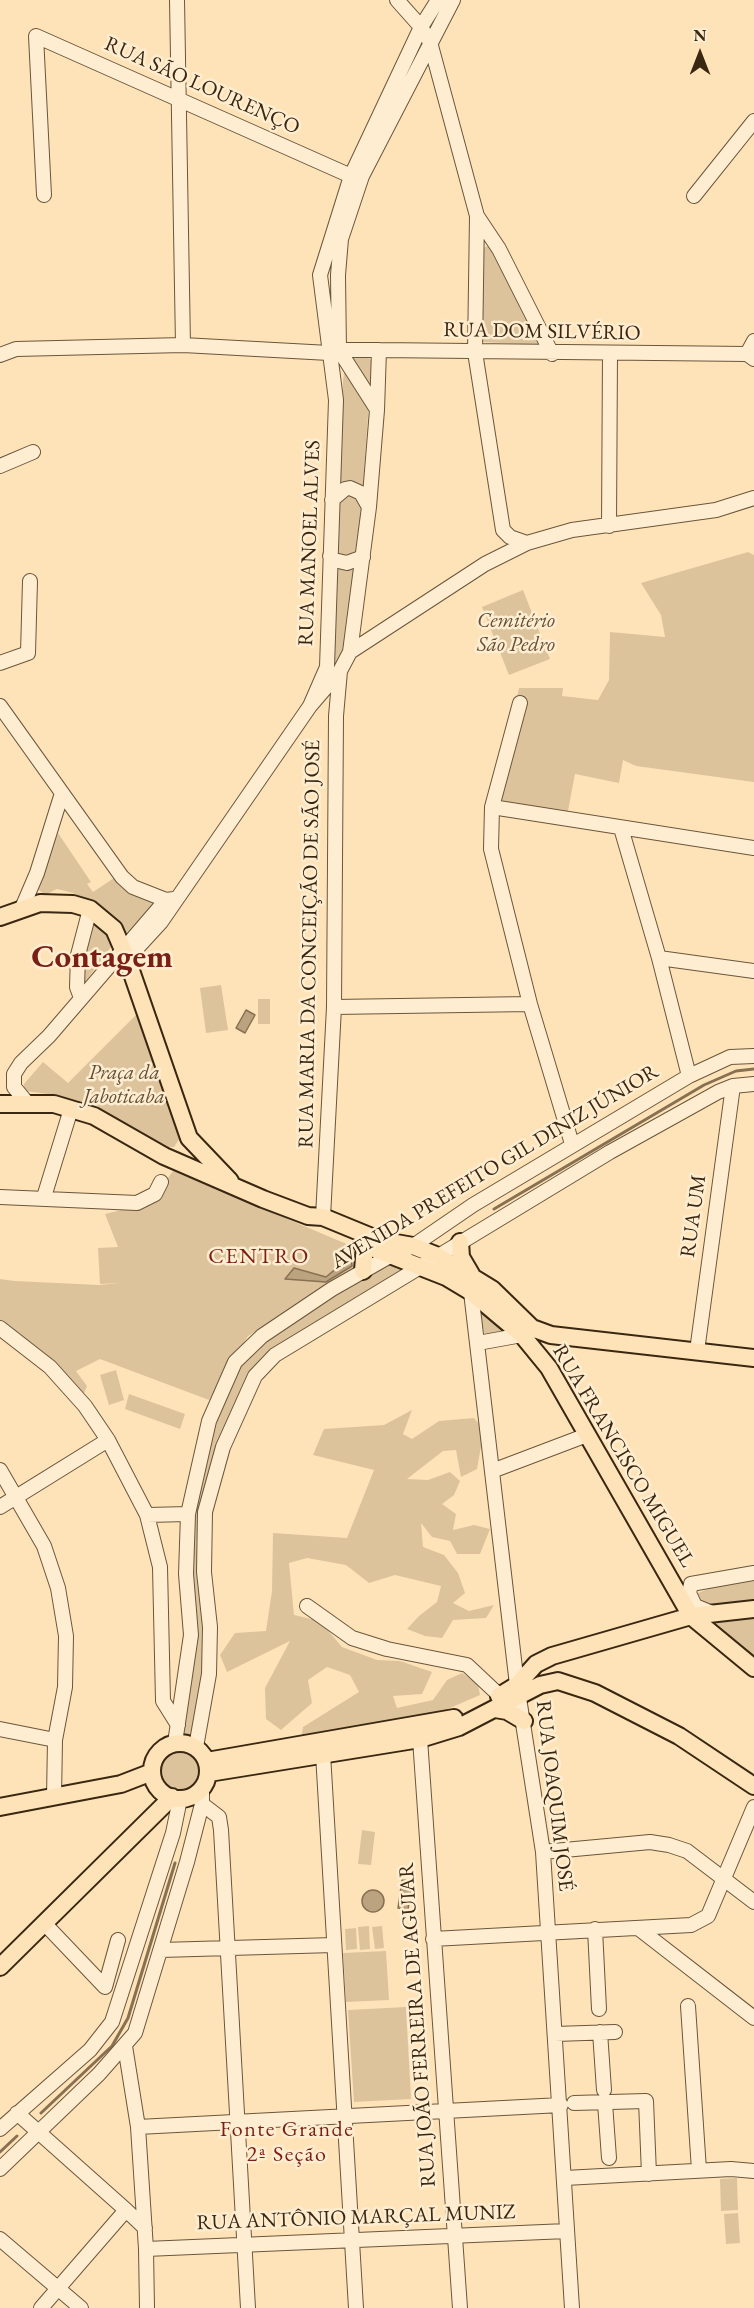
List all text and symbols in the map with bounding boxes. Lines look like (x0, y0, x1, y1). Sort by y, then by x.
north arrow (670, 24, 730, 84)
text: N (694, 25, 706, 46)
street label: RUA SÃO LOURENÇO (100, 32, 304, 140)
street label: RUA DOM SILVÉRIO (443, 318, 641, 346)
street label: RUA MANOEL ALVES (294, 440, 326, 646)
park label: Cemitério São Pedro (477, 608, 555, 658)
street label: RUA MARIA DA CONCEIÇÃO DE SÃO JOSÉ (294, 740, 326, 1148)
district label: Contagem (31, 938, 173, 978)
street label: AVENIDA PREFEITO GIL DINIZ JÚNIOR (327, 1059, 663, 1275)
park label: Praça da Jaboticaba (83, 1060, 165, 1110)
street label: RUA UM (676, 1173, 712, 1259)
district label: CENTRO (208, 1244, 310, 1270)
street label: RUA FRANCISCO MIGUEL (547, 1340, 699, 1572)
street label: RUA JOAQUIM JOSÉ (530, 1699, 578, 1893)
street label: RUA JOÃO FERREIRA DE AGUIAR (394, 1862, 442, 2188)
district label: Fonte Grande 2ª Seção (220, 2117, 354, 2168)
street label: RUA ANTÔNIO MARÇAL MUNIZ (196, 2200, 516, 2236)

